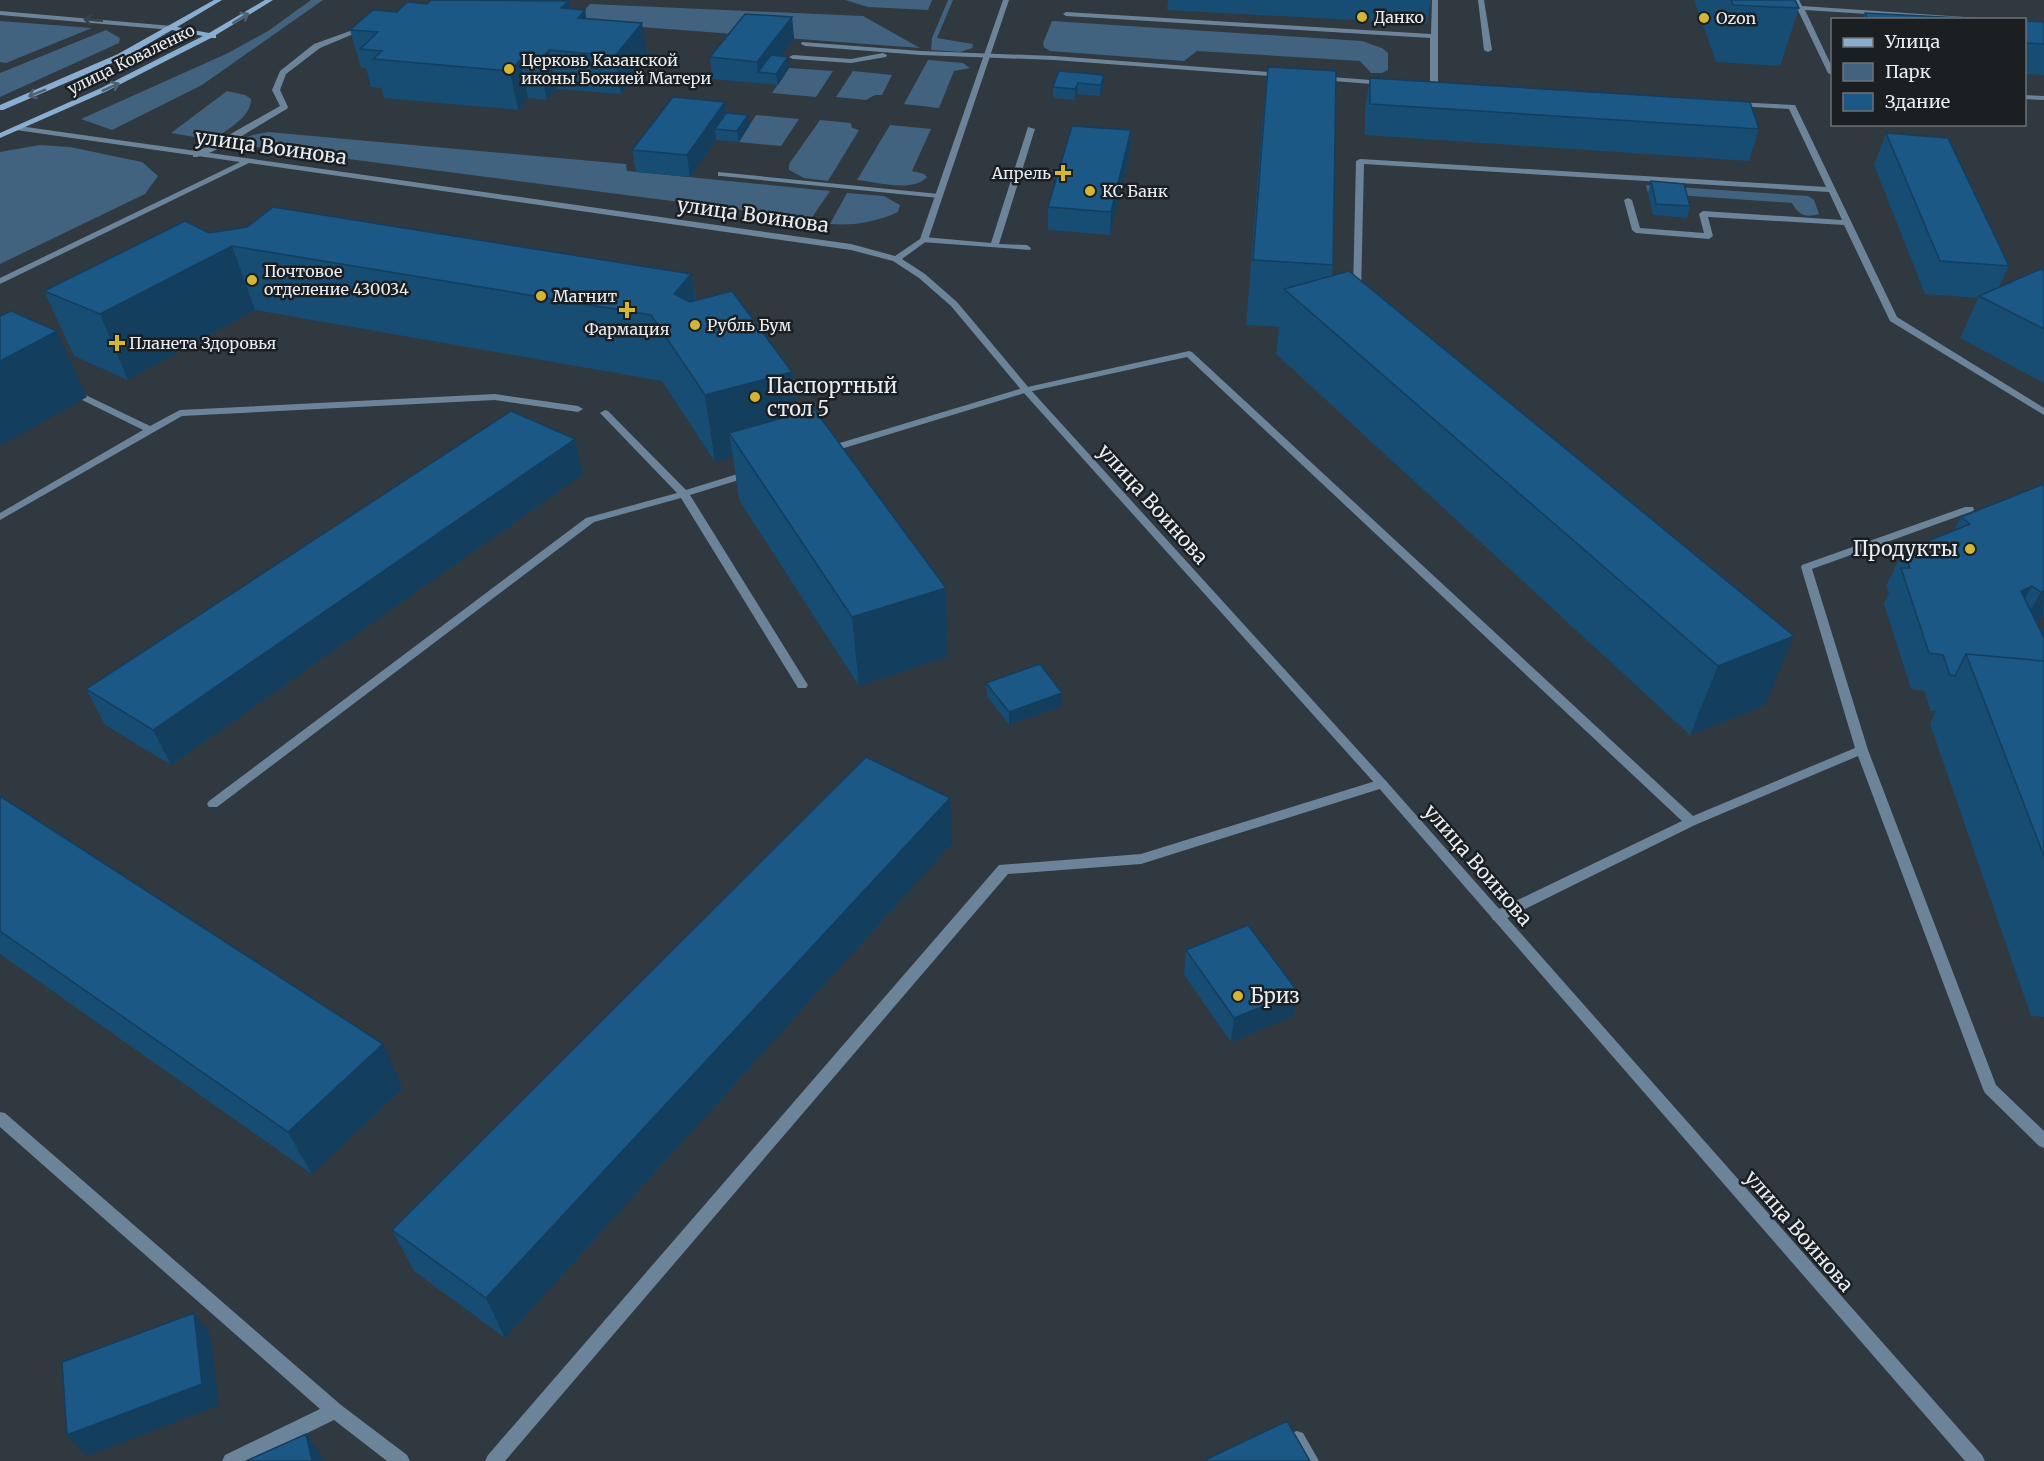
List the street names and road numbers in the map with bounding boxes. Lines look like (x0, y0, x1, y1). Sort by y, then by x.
street label: улица Коваленко (64, 19, 198, 99)
street label: улица Воинова (193, 123, 349, 170)
street label: улица Воинова (675, 191, 831, 238)
street label: улица Воинова (1093, 438, 1214, 569)
street label: улица Воинова (1419, 799, 1538, 931)
street label: улица Воинова (1740, 1165, 1859, 1297)

